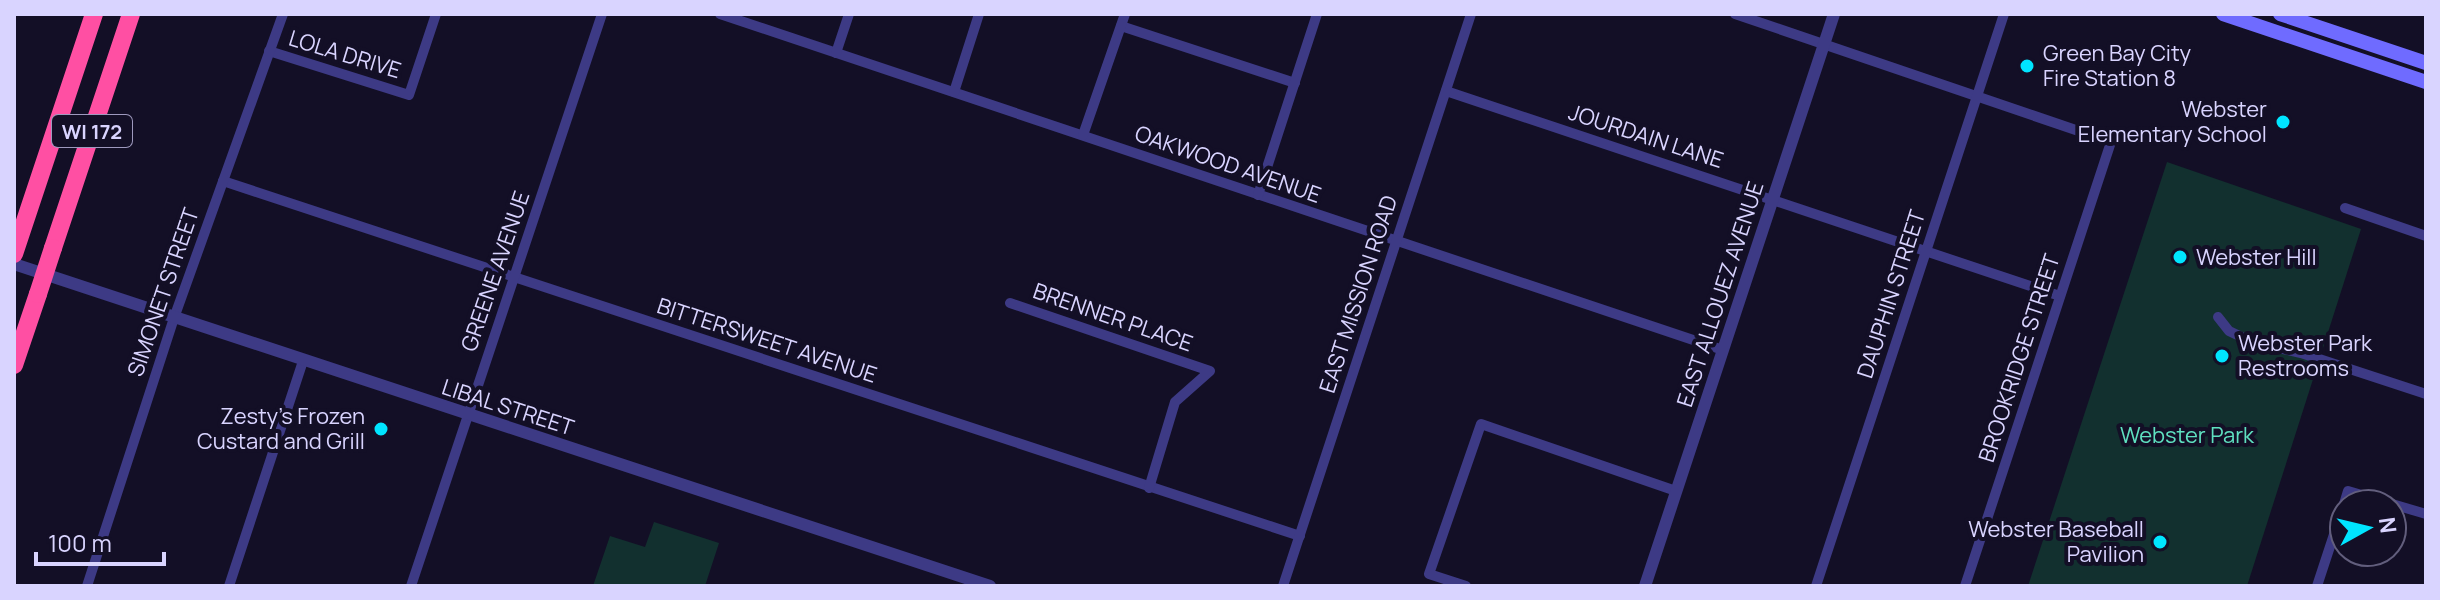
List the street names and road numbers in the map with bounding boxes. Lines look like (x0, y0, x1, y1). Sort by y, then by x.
street label: LOLA DRIVE (285, 23, 405, 85)
street label: JOURDAIN LANE (1565, 97, 1727, 175)
road number: WI 172 (52, 115, 132, 147)
street label: OAKWOOD AVENUE (1131, 118, 1325, 210)
street label: EAST ALLOUEZ AVENUE (1669, 177, 1771, 411)
street label: GREENE AVENUE (454, 187, 536, 355)
street label: EAST MISSION ROAD (1312, 191, 1404, 397)
street label: SIMONET STREET (120, 204, 206, 380)
street label: DAUPHIN STREET (1850, 206, 1932, 382)
street label: BROOKRIDGE STREET (1971, 250, 2067, 466)
street label: BRENNER PLACE (1029, 276, 1197, 358)
street label: BITTERSWEET AVENUE (653, 290, 881, 390)
street label: LIBAL STREET (438, 372, 578, 442)

